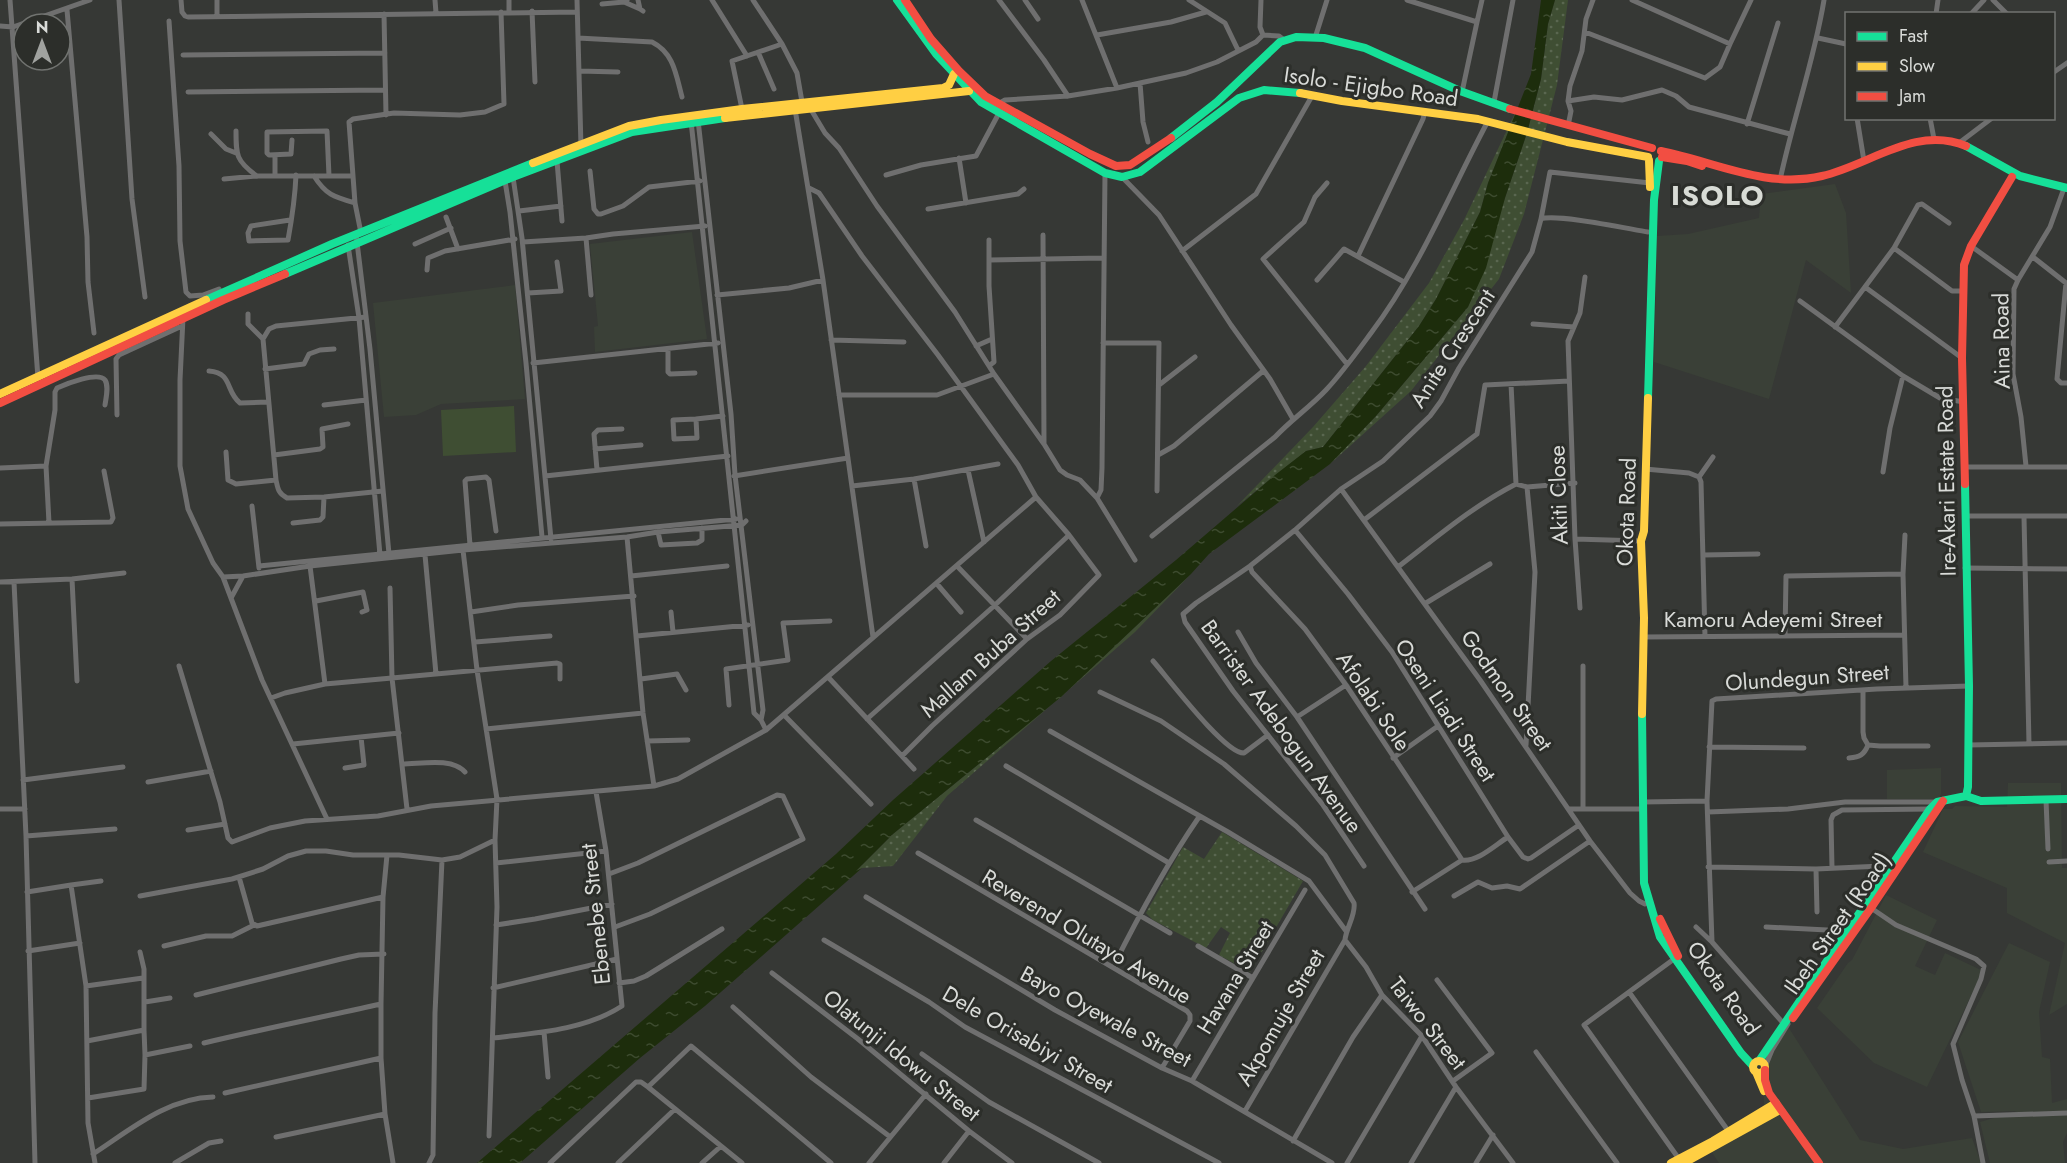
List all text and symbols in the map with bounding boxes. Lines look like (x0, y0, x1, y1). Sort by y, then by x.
north arrow (12, 12, 72, 72)
legend (1845, 12, 2055, 120)
text: N (36, 16, 48, 39)
text: Fast (1899, 23, 1928, 49)
text: Slow (1899, 53, 1936, 79)
street label: Isolo - Ejigbo Road (1282, 58, 1460, 114)
text: Jam (1897, 83, 1926, 109)
district label: ISOLO (1671, 175, 1765, 216)
street label: Anite Crescent (1401, 282, 1503, 414)
street label: Aina Road (1984, 293, 2018, 389)
street label: Ire-Akari Estate Road (1928, 385, 1964, 577)
street label: Akiti Close (1540, 445, 1576, 545)
street label: Okota Road (1608, 457, 1644, 567)
street label: Mallam Buba Street (913, 581, 1068, 725)
street label: Kamoru Adeyemi Street (1664, 603, 1883, 635)
street label: Barrister Adebogun Avenue (1194, 613, 1370, 839)
street label: Godmon Street (1453, 623, 1561, 758)
street label: Oseni Liadi Street (1388, 632, 1505, 789)
street label: Afolabi Sole (1329, 645, 1419, 757)
street label: Olundegun Street (1724, 655, 1891, 699)
street label: Ebenebe Street (572, 841, 618, 986)
street label: Ibeh Street (Road) (1776, 845, 1898, 1001)
street label: Reverend Olutayo Avenue (976, 861, 1198, 1011)
street label: Havana Street (1188, 913, 1282, 1040)
street label: Okota Road (1680, 934, 1768, 1042)
street label: Akpomuje Street (1228, 942, 1333, 1091)
street label: Bayo Oyewale Street (1015, 957, 1198, 1075)
street label: Taiwo Street (1382, 970, 1475, 1077)
street label: Dele Orisabiyi Street (937, 977, 1120, 1101)
street label: Olatunji Idowu Street (816, 981, 988, 1129)

